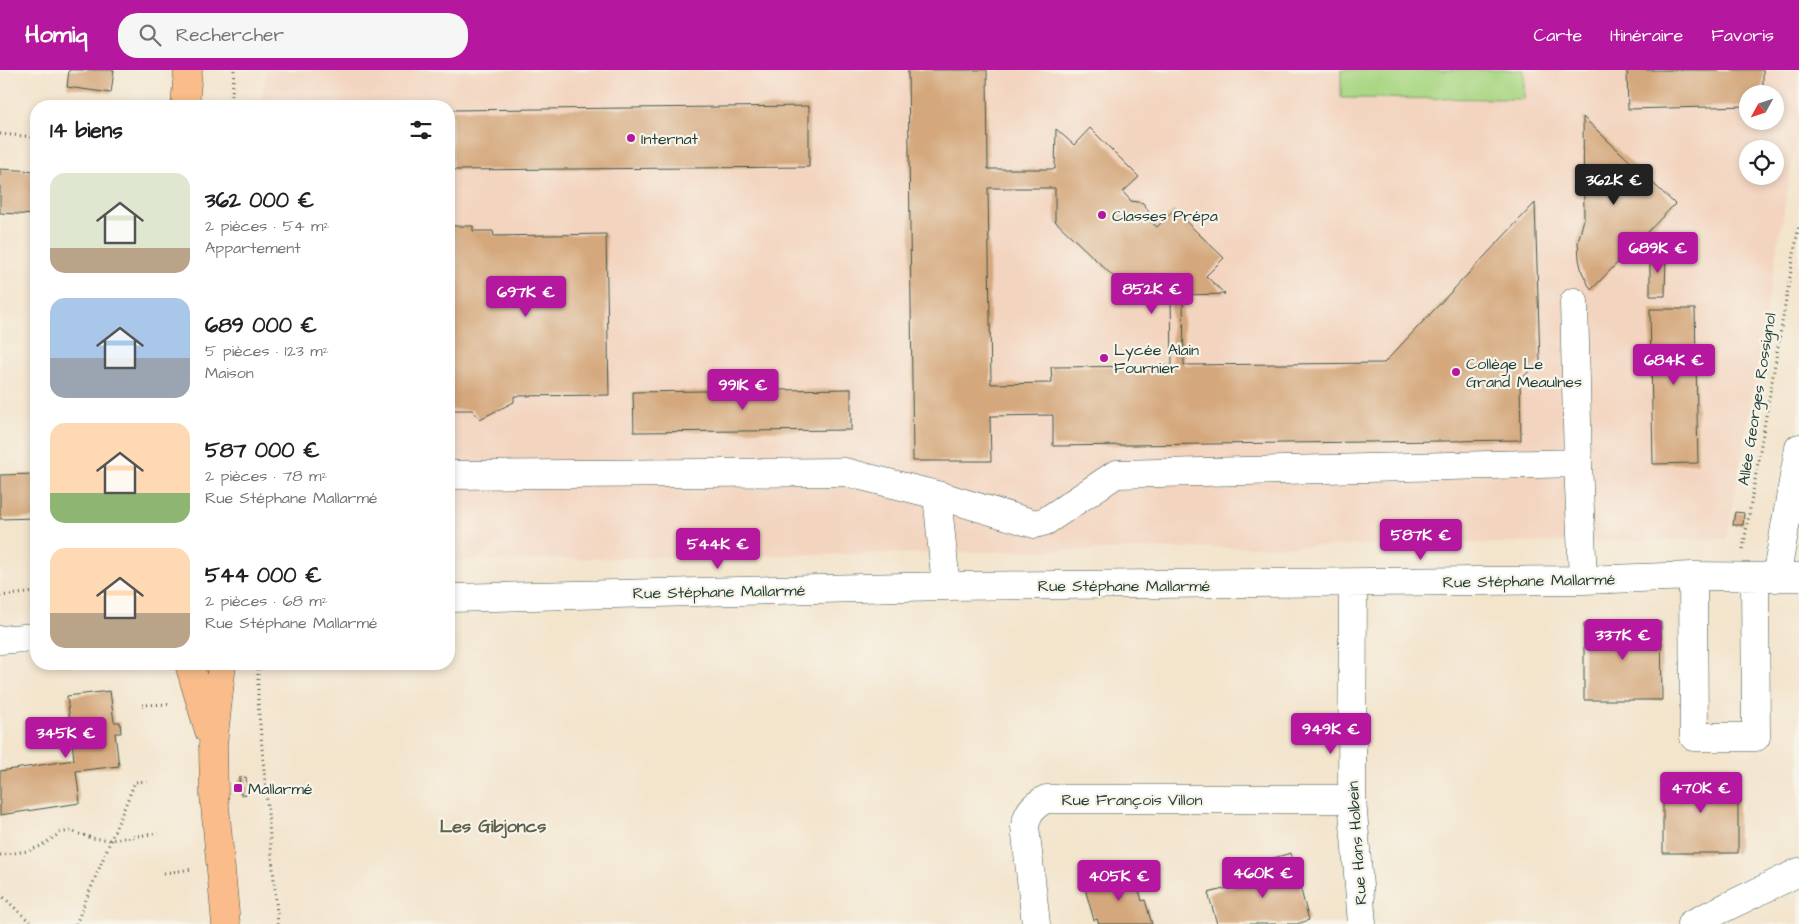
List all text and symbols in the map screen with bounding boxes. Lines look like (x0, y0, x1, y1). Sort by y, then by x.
search box (118, 13, 468, 58)
text: Homiq (25, 18, 88, 52)
icon: search (136, 21, 164, 49)
text: Rechercher (176, 22, 284, 49)
text: Carte (1533, 23, 1582, 48)
text: Itinéraire (1610, 23, 1683, 48)
text: Favoris (1711, 23, 1774, 48)
north arrow (1739, 85, 1784, 130)
map controls (1739, 85, 1784, 185)
text: 14 biens (50, 116, 123, 145)
icon: filters (407, 116, 435, 144)
place label: Internat (641, 128, 699, 150)
marker: Internat (625, 132, 637, 144)
button: locate (1739, 140, 1784, 185)
pin: 362K € (1573, 164, 1655, 206)
text: 362K € (1586, 169, 1642, 191)
text: 362 000 € (205, 186, 314, 215)
icon: home (90, 193, 150, 253)
place label: Classes Prépa (1112, 205, 1218, 227)
marker: Classes Prépa (1096, 209, 1108, 221)
text: 2 pièces · 54 m² (205, 215, 330, 237)
pin: 689K € (1617, 232, 1699, 274)
text: Appartement (205, 237, 301, 259)
text: 689K € (1629, 237, 1687, 259)
pin: 852K € (1111, 272, 1193, 315)
pin: 697K € (485, 276, 567, 318)
text: 852K € (1122, 278, 1182, 300)
text: 697K € (497, 281, 555, 303)
text: 689 000 € (205, 311, 317, 340)
street label: Allée Georges Rossignol (1732, 311, 1782, 487)
icon: home (90, 318, 150, 378)
place label: Lycée Alain Fournier (1114, 339, 1199, 379)
text: 5 pièces · 123 m² (205, 340, 329, 362)
pin: 684K € (1633, 344, 1715, 386)
text: 684K € (1644, 349, 1704, 371)
marker: Lycée Alain Fournier (1098, 352, 1110, 364)
place label: Collège Le Grand Meaulnes (1466, 353, 1582, 393)
text: Maison (205, 362, 254, 384)
marker: Collège Le Grand Meaulnes (1450, 366, 1462, 378)
pin: 991K € (702, 368, 784, 411)
text: 991K € (718, 374, 768, 396)
text: 587 000 € (205, 436, 320, 465)
icon: home (90, 443, 150, 503)
text: 2 pièces · 78 m² (205, 465, 328, 487)
text: Rue Stéphane Mallarmé (205, 487, 378, 509)
pin: 587K € (1380, 518, 1462, 561)
text: 587K € (1391, 524, 1451, 546)
pin: 544K € (677, 528, 759, 570)
text: 544K € (687, 533, 749, 555)
text: 544 000 € (205, 561, 322, 590)
icon: home (90, 568, 150, 628)
street label: Rue Stéphane Mallarmé (1443, 568, 1616, 594)
street label: Rue Stéphane Mallarmé (1038, 575, 1211, 597)
street label: Rue Stéphane Mallarmé (633, 579, 806, 605)
text: 2 pièces · 68 m² (205, 590, 328, 612)
text: Rue Stéphane Mallarmé (205, 612, 378, 634)
pin: 337K € (1582, 618, 1664, 661)
text: 337K € (1596, 624, 1650, 646)
pin: 949K € (1290, 712, 1372, 755)
pin: 345K € (25, 716, 107, 759)
text: 949K € (1302, 718, 1360, 740)
text: 345K € (36, 722, 96, 744)
pin: 470K € (1660, 772, 1742, 814)
text: 470K € (1671, 777, 1731, 799)
place label: Mallarmé (248, 778, 313, 800)
street label: Rue Hans Holbein (1342, 780, 1372, 906)
marker: Mallarmé (232, 782, 244, 794)
street label: Rue François Villon (1061, 789, 1203, 811)
district label: Les Gibjoncs (440, 814, 546, 839)
pin: 460K € (1222, 856, 1304, 899)
pin: 405K € (1078, 860, 1160, 902)
text: 460K € (1233, 862, 1293, 884)
text: 405K € (1088, 865, 1150, 887)

